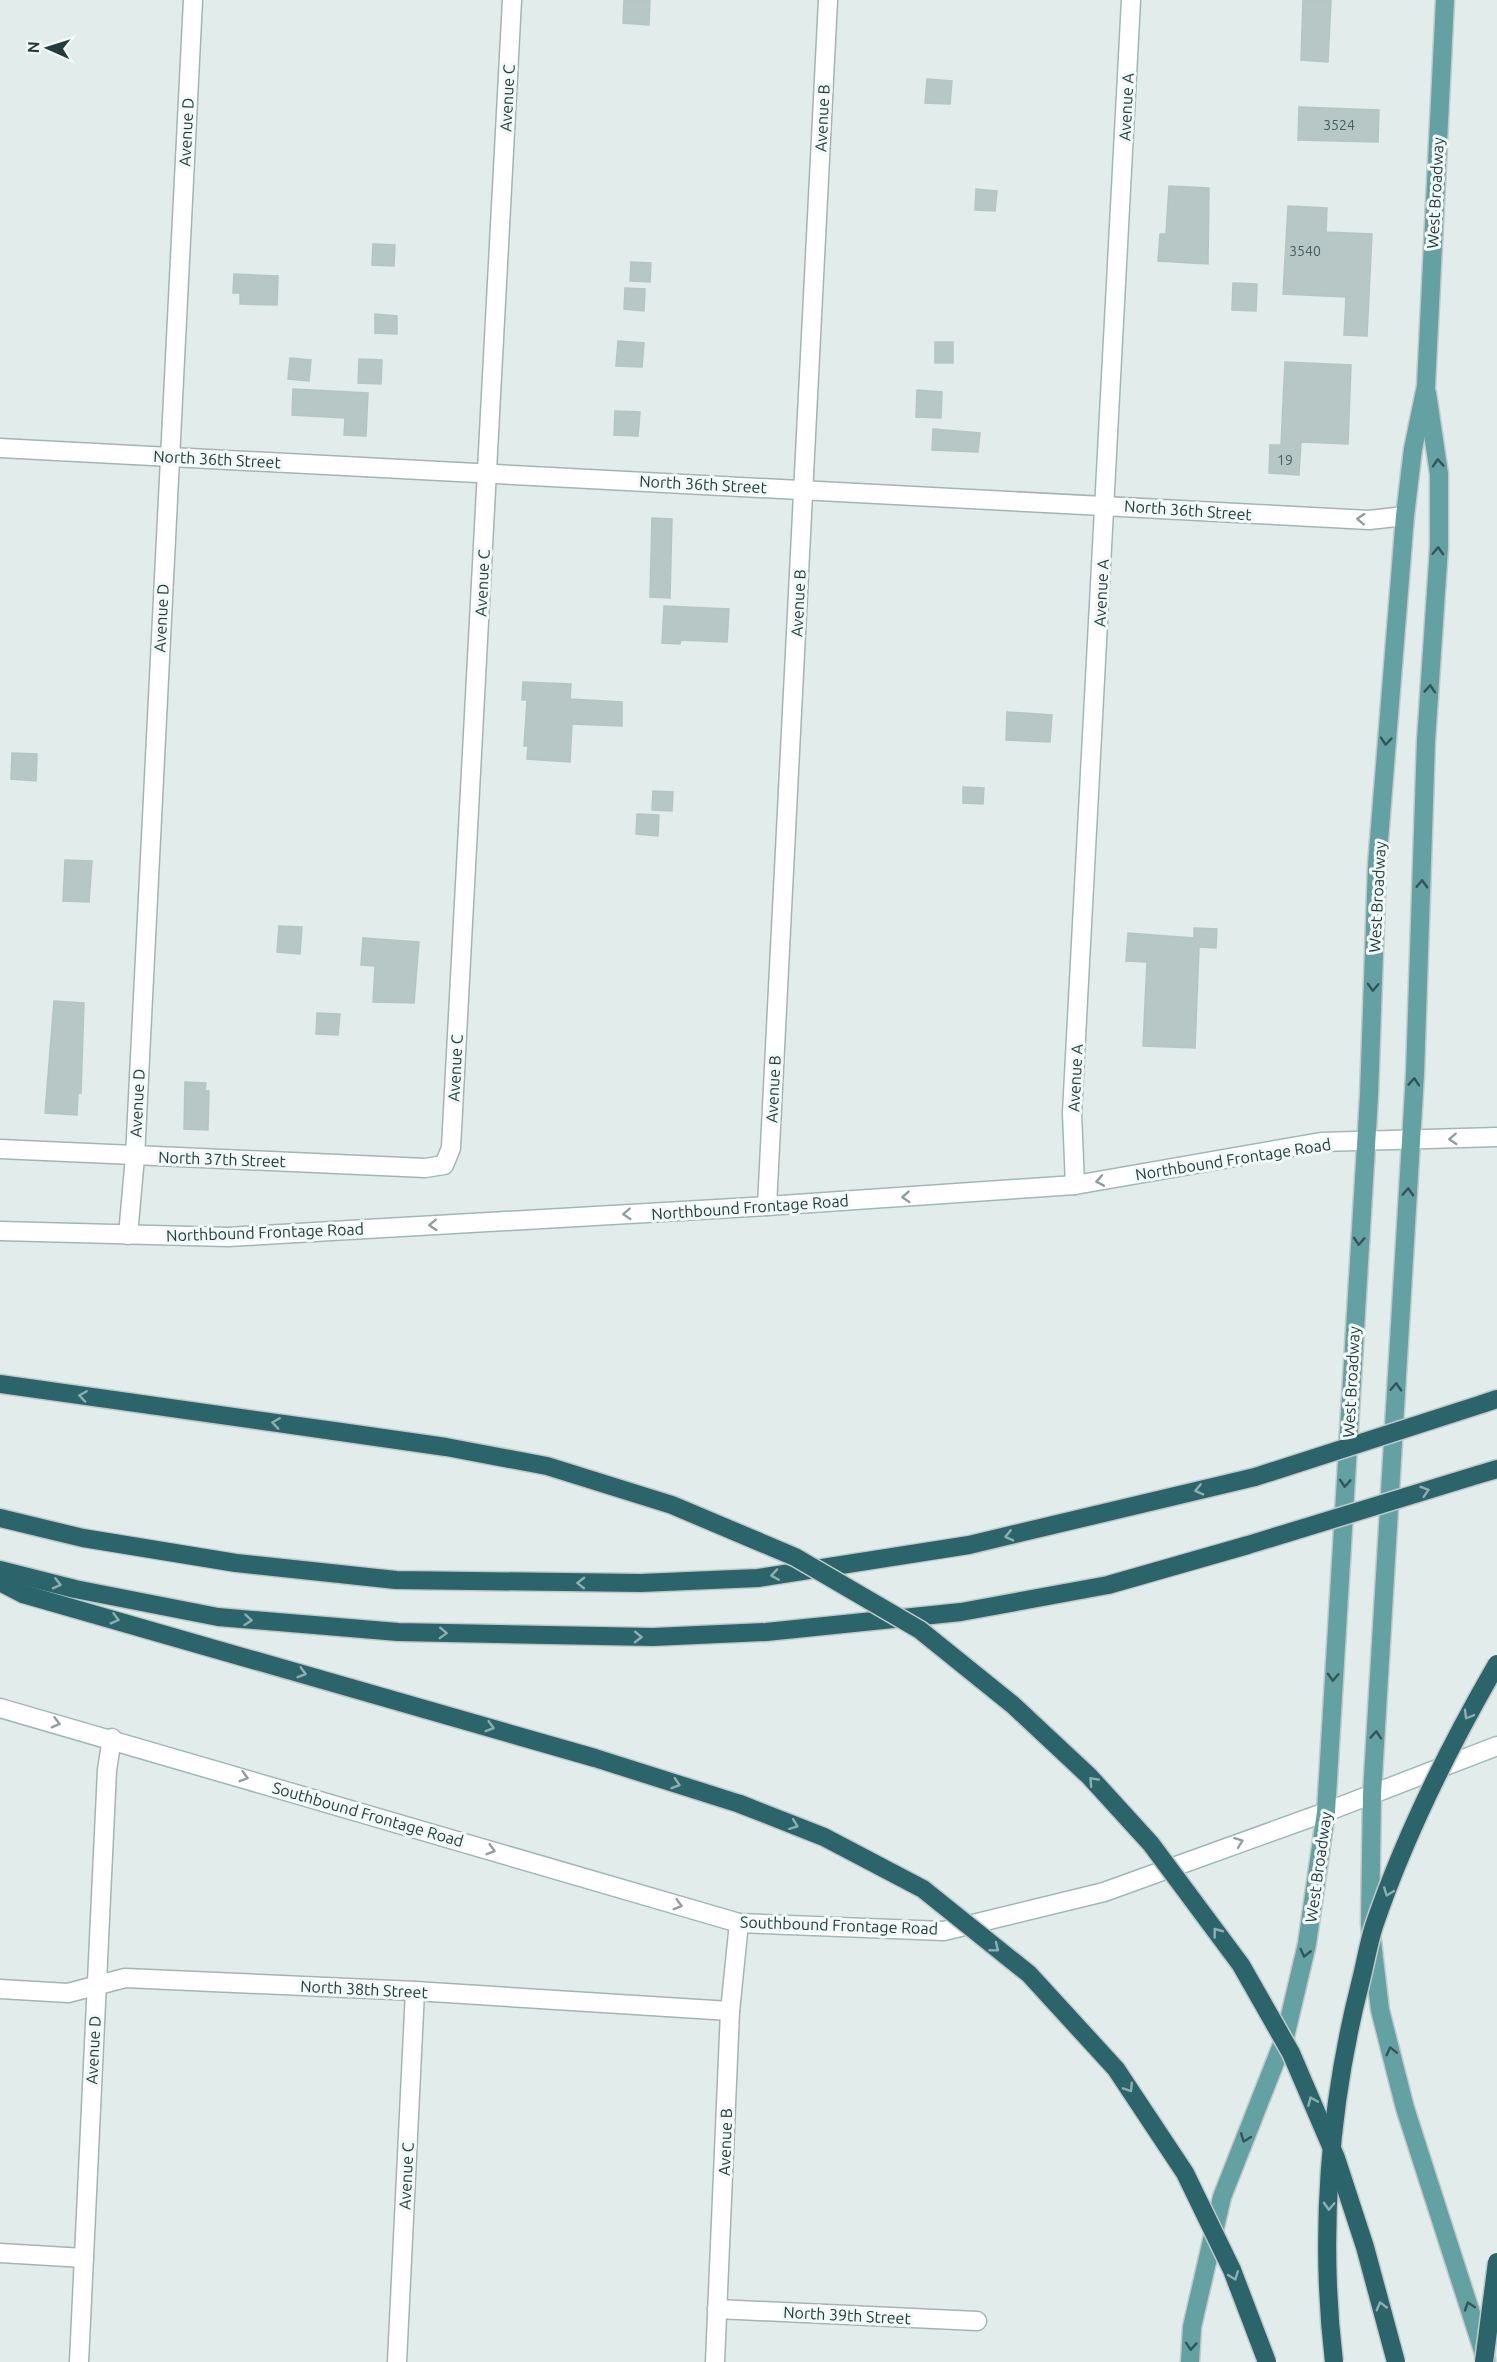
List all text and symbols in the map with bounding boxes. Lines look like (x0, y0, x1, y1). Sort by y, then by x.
north arrow (18, 18, 78, 78)
text: N (24, 41, 42, 54)
street label: Avenue C (496, 64, 518, 132)
street label: Avenue A (1115, 72, 1137, 141)
street label: Avenue B (811, 84, 833, 152)
street label: Avenue D (175, 97, 197, 167)
house number: 3524 (1323, 117, 1355, 133)
street label: West Broadway (1423, 136, 1447, 249)
house number: 3540 (1289, 243, 1321, 259)
street label: North 36th Street (153, 447, 282, 471)
house number: 19 (1277, 452, 1293, 468)
one-way arrow (1432, 459, 1445, 468)
street label: North 36th Street (639, 472, 768, 496)
street label: North 36th Street (1124, 497, 1253, 523)
one-way arrow (1356, 513, 1365, 526)
one-way arrow (1432, 547, 1445, 556)
street label: Avenue C (471, 549, 493, 617)
street label: Avenue A (1090, 558, 1112, 627)
street label: Avenue B (787, 569, 809, 637)
street label: Avenue D (150, 583, 172, 653)
one-way arrow (1423, 684, 1436, 693)
one-way arrow (1380, 737, 1393, 746)
street label: West Broadway (1365, 840, 1389, 953)
one-way arrow (1416, 879, 1428, 888)
one-way arrow (1366, 982, 1379, 991)
street label: Avenue C (444, 1034, 466, 1102)
street label: Avenue A (1064, 1043, 1086, 1112)
street label: Avenue B (762, 1055, 784, 1123)
street label: Avenue D (126, 1068, 148, 1138)
one-way arrow (1407, 1078, 1420, 1087)
one-way arrow (1449, 1132, 1458, 1145)
street label: Northbound Frontage Road (1134, 1135, 1332, 1183)
street label: North 37th Street (158, 1148, 287, 1170)
one-way arrow (1095, 1174, 1105, 1187)
one-way arrow (1401, 1188, 1414, 1197)
one-way arrow (901, 1190, 910, 1203)
street label: Northbound Frontage Road (651, 1191, 849, 1223)
one-way arrow (623, 1208, 632, 1221)
one-way arrow (428, 1219, 437, 1232)
street label: Northbound Frontage Road (166, 1220, 364, 1244)
one-way arrow (1353, 1236, 1366, 1245)
street label: West Broadway (1339, 1325, 1363, 1438)
one-way arrow (1390, 1382, 1403, 1391)
one-way arrow (79, 1390, 88, 1403)
one-way arrow (272, 1417, 281, 1429)
one-way arrow (1339, 1478, 1352, 1487)
one-way arrow (1194, 1483, 1204, 1496)
one-way arrow (1419, 1486, 1430, 1498)
one-way arrow (1004, 1528, 1014, 1541)
one-way arrow (771, 1568, 781, 1581)
one-way arrow (576, 1576, 585, 1589)
one-way arrow (52, 1577, 62, 1590)
one-way arrow (109, 1612, 120, 1624)
one-way arrow (244, 1613, 253, 1626)
one-way arrow (438, 1627, 447, 1639)
one-way arrow (633, 1630, 642, 1643)
one-way arrow (296, 1666, 307, 1678)
one-way arrow (1327, 1673, 1340, 1682)
one-way arrow (1464, 1708, 1475, 1719)
one-way arrow (51, 1716, 61, 1728)
one-way arrow (484, 1720, 495, 1732)
one-way arrow (1370, 1731, 1383, 1740)
one-way arrow (238, 1770, 249, 1782)
one-way arrow (670, 1777, 681, 1789)
street label: Southbound Frontage Road (270, 1778, 466, 1850)
one-way arrow (1089, 1778, 1100, 1788)
street label: West Broadway (1301, 1810, 1335, 1924)
one-way arrow (788, 1818, 799, 1830)
one-way arrow (1233, 1837, 1244, 1850)
one-way arrow (485, 1843, 496, 1855)
one-way arrow (1383, 1886, 1395, 1897)
one-way arrow (672, 1898, 683, 1910)
street label: Southbound Frontage Road (740, 1913, 938, 1937)
one-way arrow (1213, 1927, 1224, 1938)
one-way arrow (989, 1940, 1000, 1951)
one-way arrow (1300, 1947, 1313, 1957)
street label: North 38th Street (300, 1977, 429, 2001)
street label: Avenue D (82, 2015, 104, 2085)
one-way arrow (1385, 2046, 1398, 2056)
one-way arrow (1122, 2082, 1134, 2092)
one-way arrow (1307, 2097, 1319, 2108)
street label: Avenue B (715, 2108, 735, 2176)
one-way arrow (1240, 2132, 1253, 2142)
street label: Avenue C (395, 2142, 417, 2210)
one-way arrow (1323, 2202, 1336, 2211)
one-way arrow (1227, 2270, 1239, 2281)
one-way arrow (1376, 2301, 1388, 2311)
one-way arrow (1463, 2301, 1476, 2312)
street label: North 39th Street (783, 2303, 912, 2327)
one-way arrow (1185, 2341, 1198, 2350)

